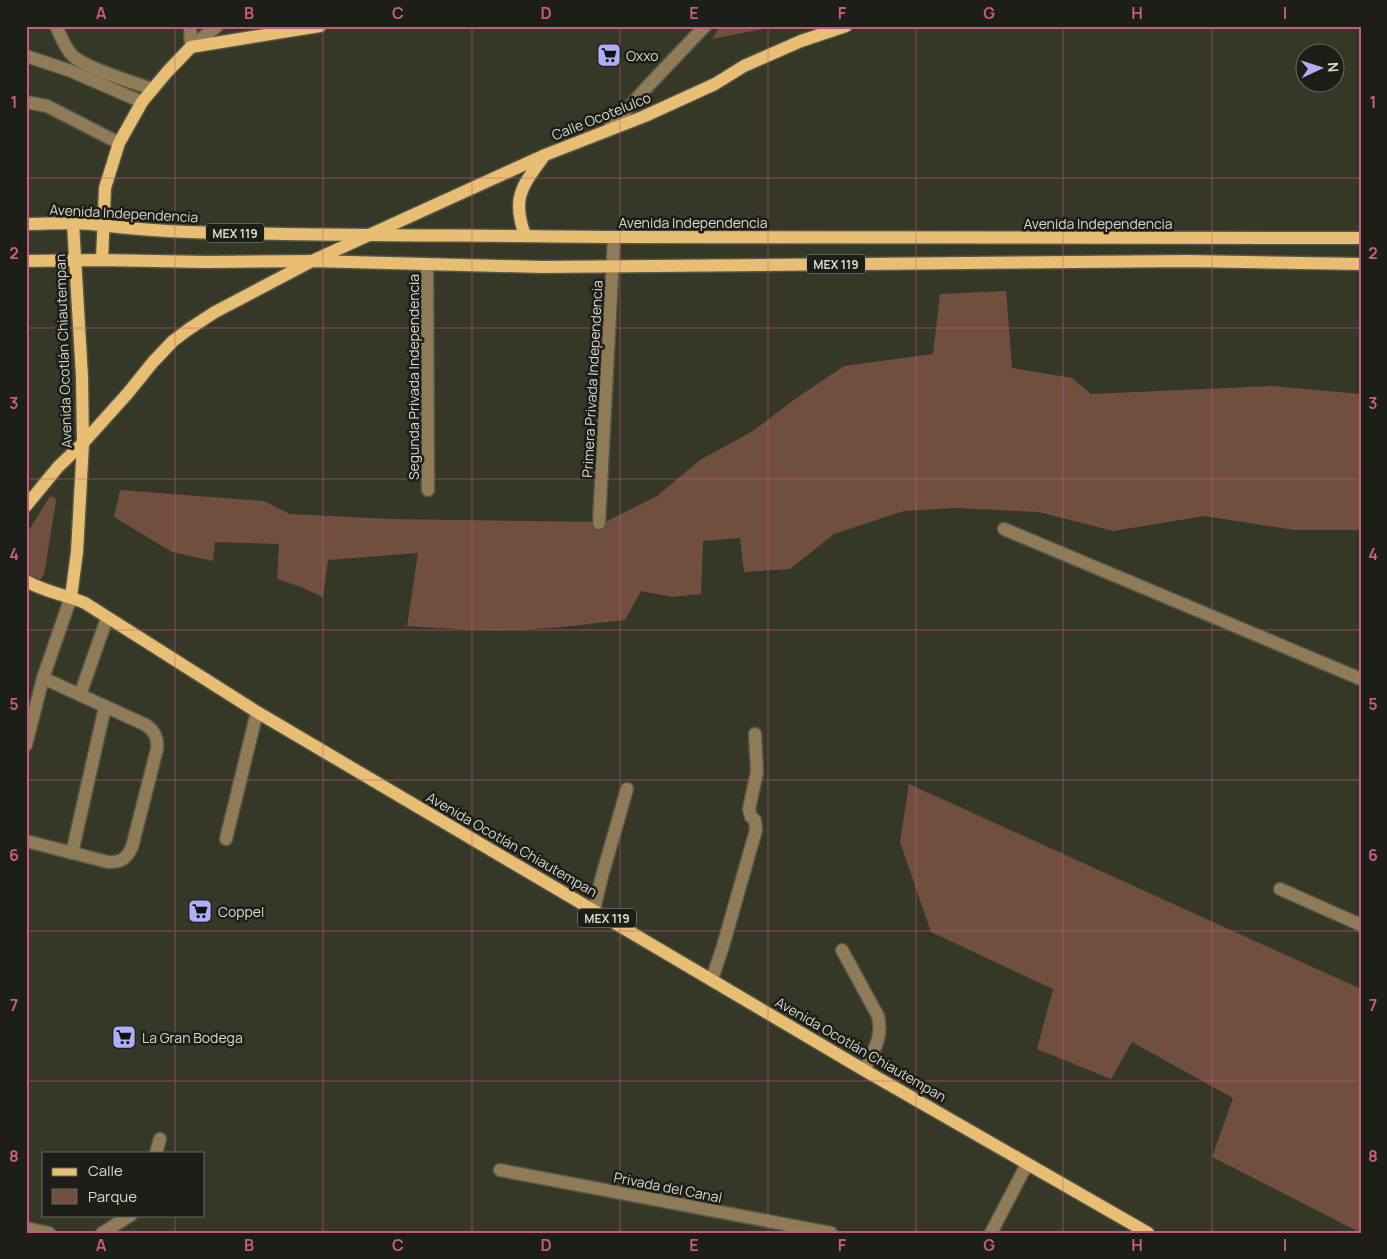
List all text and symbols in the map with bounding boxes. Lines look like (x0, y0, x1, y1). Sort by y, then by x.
text: A (96, 2, 107, 24)
text: B (244, 2, 254, 24)
text: C (392, 2, 404, 24)
text: D (540, 2, 552, 24)
text: E (689, 2, 699, 24)
text: F (838, 2, 847, 24)
text: G (983, 2, 995, 24)
text: H (1131, 2, 1143, 24)
text: I (1283, 2, 1287, 24)
supermarket icon: Oxxo (596, 42, 622, 68)
north arrow (1294, 42, 1344, 92)
place label: Oxxo (626, 46, 659, 65)
text: N (1324, 61, 1343, 73)
street label: Calle Ocotelulco (549, 87, 653, 145)
text: 1 (10, 91, 18, 113)
text: 1 (1369, 91, 1377, 113)
street label: Avenida Independencia (49, 200, 199, 226)
street label: Avenida Independencia (618, 213, 768, 232)
street label: Avenida Independencia (1023, 214, 1173, 233)
road number: MEX 119 (206, 224, 264, 242)
text: 2 (9, 242, 19, 264)
text: 2 (1368, 242, 1378, 264)
street label: Avenida Ocotlán Chiautempan (50, 253, 76, 449)
road number: MEX 119 (807, 254, 865, 274)
street label: Segunda Privada Independencia (404, 274, 423, 480)
street label: Primera Privada Independencia (577, 280, 607, 478)
text: 3 (9, 392, 19, 414)
text: 3 (1368, 392, 1378, 414)
text: 4 (9, 543, 19, 565)
text: 4 (1368, 543, 1378, 565)
text: 5 (9, 693, 19, 715)
text: 5 (1368, 693, 1378, 715)
street label: Avenida Ocotlán Chiautempan (423, 787, 601, 901)
text: 6 (9, 844, 19, 866)
text: 6 (1368, 844, 1378, 866)
supermarket icon: Coppel (187, 898, 213, 924)
place label: Coppel (218, 902, 264, 921)
road number: MEX 119 (578, 908, 636, 928)
street label: Avenida Ocotlán Chiautempan (772, 992, 950, 1106)
text: 7 (10, 994, 18, 1016)
text: 7 (1369, 994, 1377, 1016)
supermarket icon: La Gran Bodega (111, 1024, 137, 1050)
place label: La Gran Bodega (142, 1028, 243, 1047)
text: 8 (9, 1145, 19, 1167)
text: 8 (1368, 1145, 1378, 1167)
legend (42, 1152, 205, 1216)
text: Calle (88, 1160, 123, 1181)
street label: Privada del Canal (612, 1167, 724, 1207)
text: Parque (88, 1186, 137, 1207)
text: A (96, 1234, 107, 1256)
text: B (244, 1234, 254, 1256)
text: C (392, 1234, 404, 1256)
text: D (540, 1234, 552, 1256)
text: E (689, 1234, 699, 1256)
text: F (838, 1234, 847, 1256)
text: G (983, 1234, 995, 1256)
text: H (1131, 1234, 1143, 1256)
text: I (1283, 1234, 1287, 1256)

